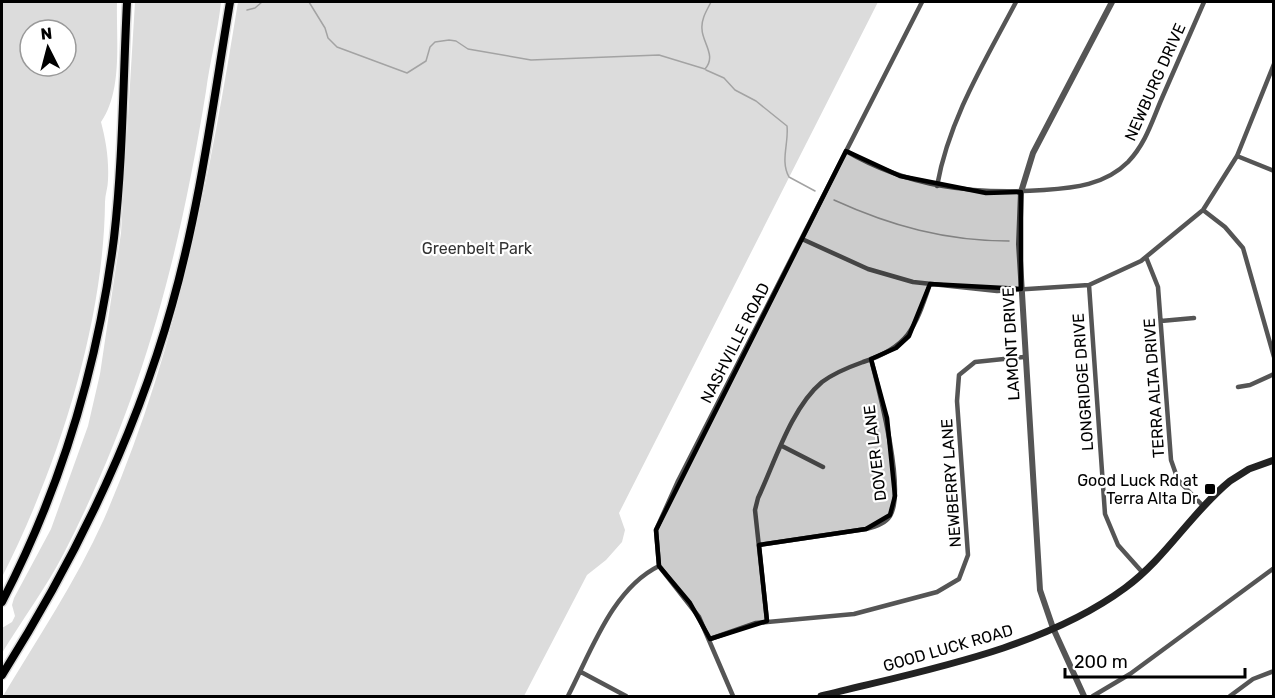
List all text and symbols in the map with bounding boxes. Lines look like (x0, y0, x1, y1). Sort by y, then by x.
north arrow (18, 18, 78, 78)
street label: NEWBURG DRIVE (1121, 20, 1189, 144)
text: N (40, 24, 53, 44)
park label: Greenbelt Park (422, 239, 533, 258)
street label: NASHVILLE ROAD (696, 280, 774, 406)
street label: LAMONT DRIVE (999, 287, 1023, 401)
street label: LONGRIDGE DRIVE (1069, 312, 1097, 452)
street label: TERRA ALTA DRIVE (1140, 318, 1168, 458)
street label: DOVER LANE (860, 404, 890, 502)
street label: NEWBERRY LANE (937, 418, 965, 548)
place label: Good Luck Rd at Terra Alta Dr (1077, 471, 1198, 508)
marker: Good Luck Rd at Terra Alta Dr (1203, 482, 1217, 496)
street label: GOOD LUCK ROAD (881, 620, 1015, 676)
scale bar (1065, 641, 1245, 679)
text: 200 m (1074, 651, 1128, 673)

